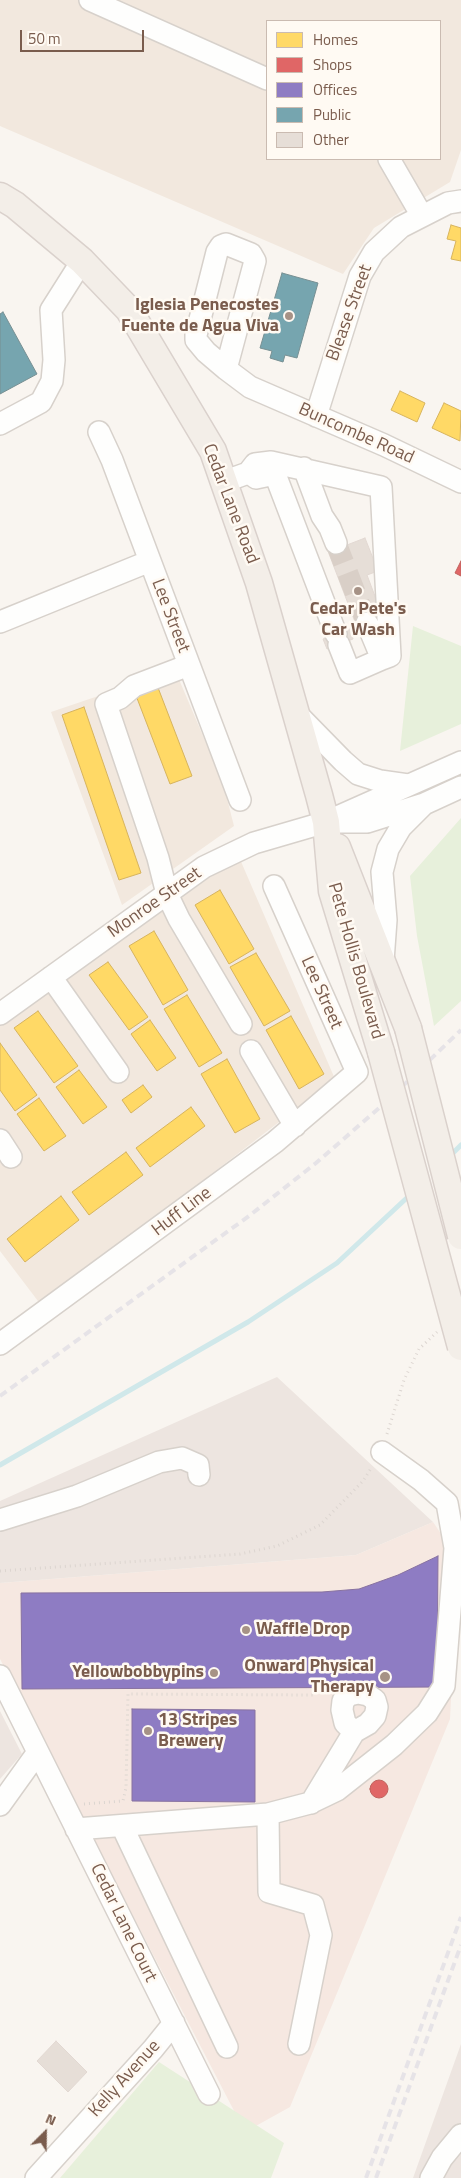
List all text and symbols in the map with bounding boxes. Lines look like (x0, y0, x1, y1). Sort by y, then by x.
scale bar (22, 20, 146, 52)
legend (266, 20, 441, 160)
text: 50 m (28, 27, 61, 50)
text: Homes (313, 28, 358, 51)
text: Shops (313, 53, 352, 76)
text: Offices (313, 78, 357, 101)
text: Public (313, 103, 351, 126)
text: Other (313, 128, 349, 151)
street label: Blease Street (323, 262, 377, 364)
place label: Iglesia Penecostes Fuente de Agua Viva (121, 295, 279, 338)
marker: Iglesia Penecostes Fuente de Agua Viva (283, 310, 295, 322)
street label: Buncombe Road (295, 399, 417, 469)
street label: Cedar Lane Road (197, 441, 263, 567)
street label: Lee Street (146, 576, 194, 656)
marker: Cedar Pete's Car Wash (352, 585, 364, 597)
place label: Cedar Pete's Car Wash (310, 599, 406, 642)
street label: Monroe Street (104, 863, 206, 943)
street label: Pete Hollis Boulevard (322, 880, 388, 1042)
street label: Lee Street (295, 953, 347, 1033)
street label: Huff Line (148, 1183, 216, 1241)
place label: Waffle Drop (256, 1619, 350, 1641)
marker: Waffle Drop (240, 1624, 252, 1636)
place label: Onward Physical Therapy (244, 1656, 374, 1698)
place label: Yellowbobbypins (72, 1662, 204, 1684)
marker: Yellowbobbypins (208, 1667, 220, 1679)
marker: Onward Physical Therapy (378, 1670, 392, 1684)
place label: 13 Stripes Brewery (158, 1710, 237, 1752)
marker: 13 Stripes Brewery (142, 1725, 154, 1737)
street label: Cedar Lane Court (85, 1860, 161, 1986)
street label: Kelly Avenue (85, 2036, 165, 2122)
text: N (42, 2107, 60, 2130)
north arrow (20, 2108, 70, 2158)

